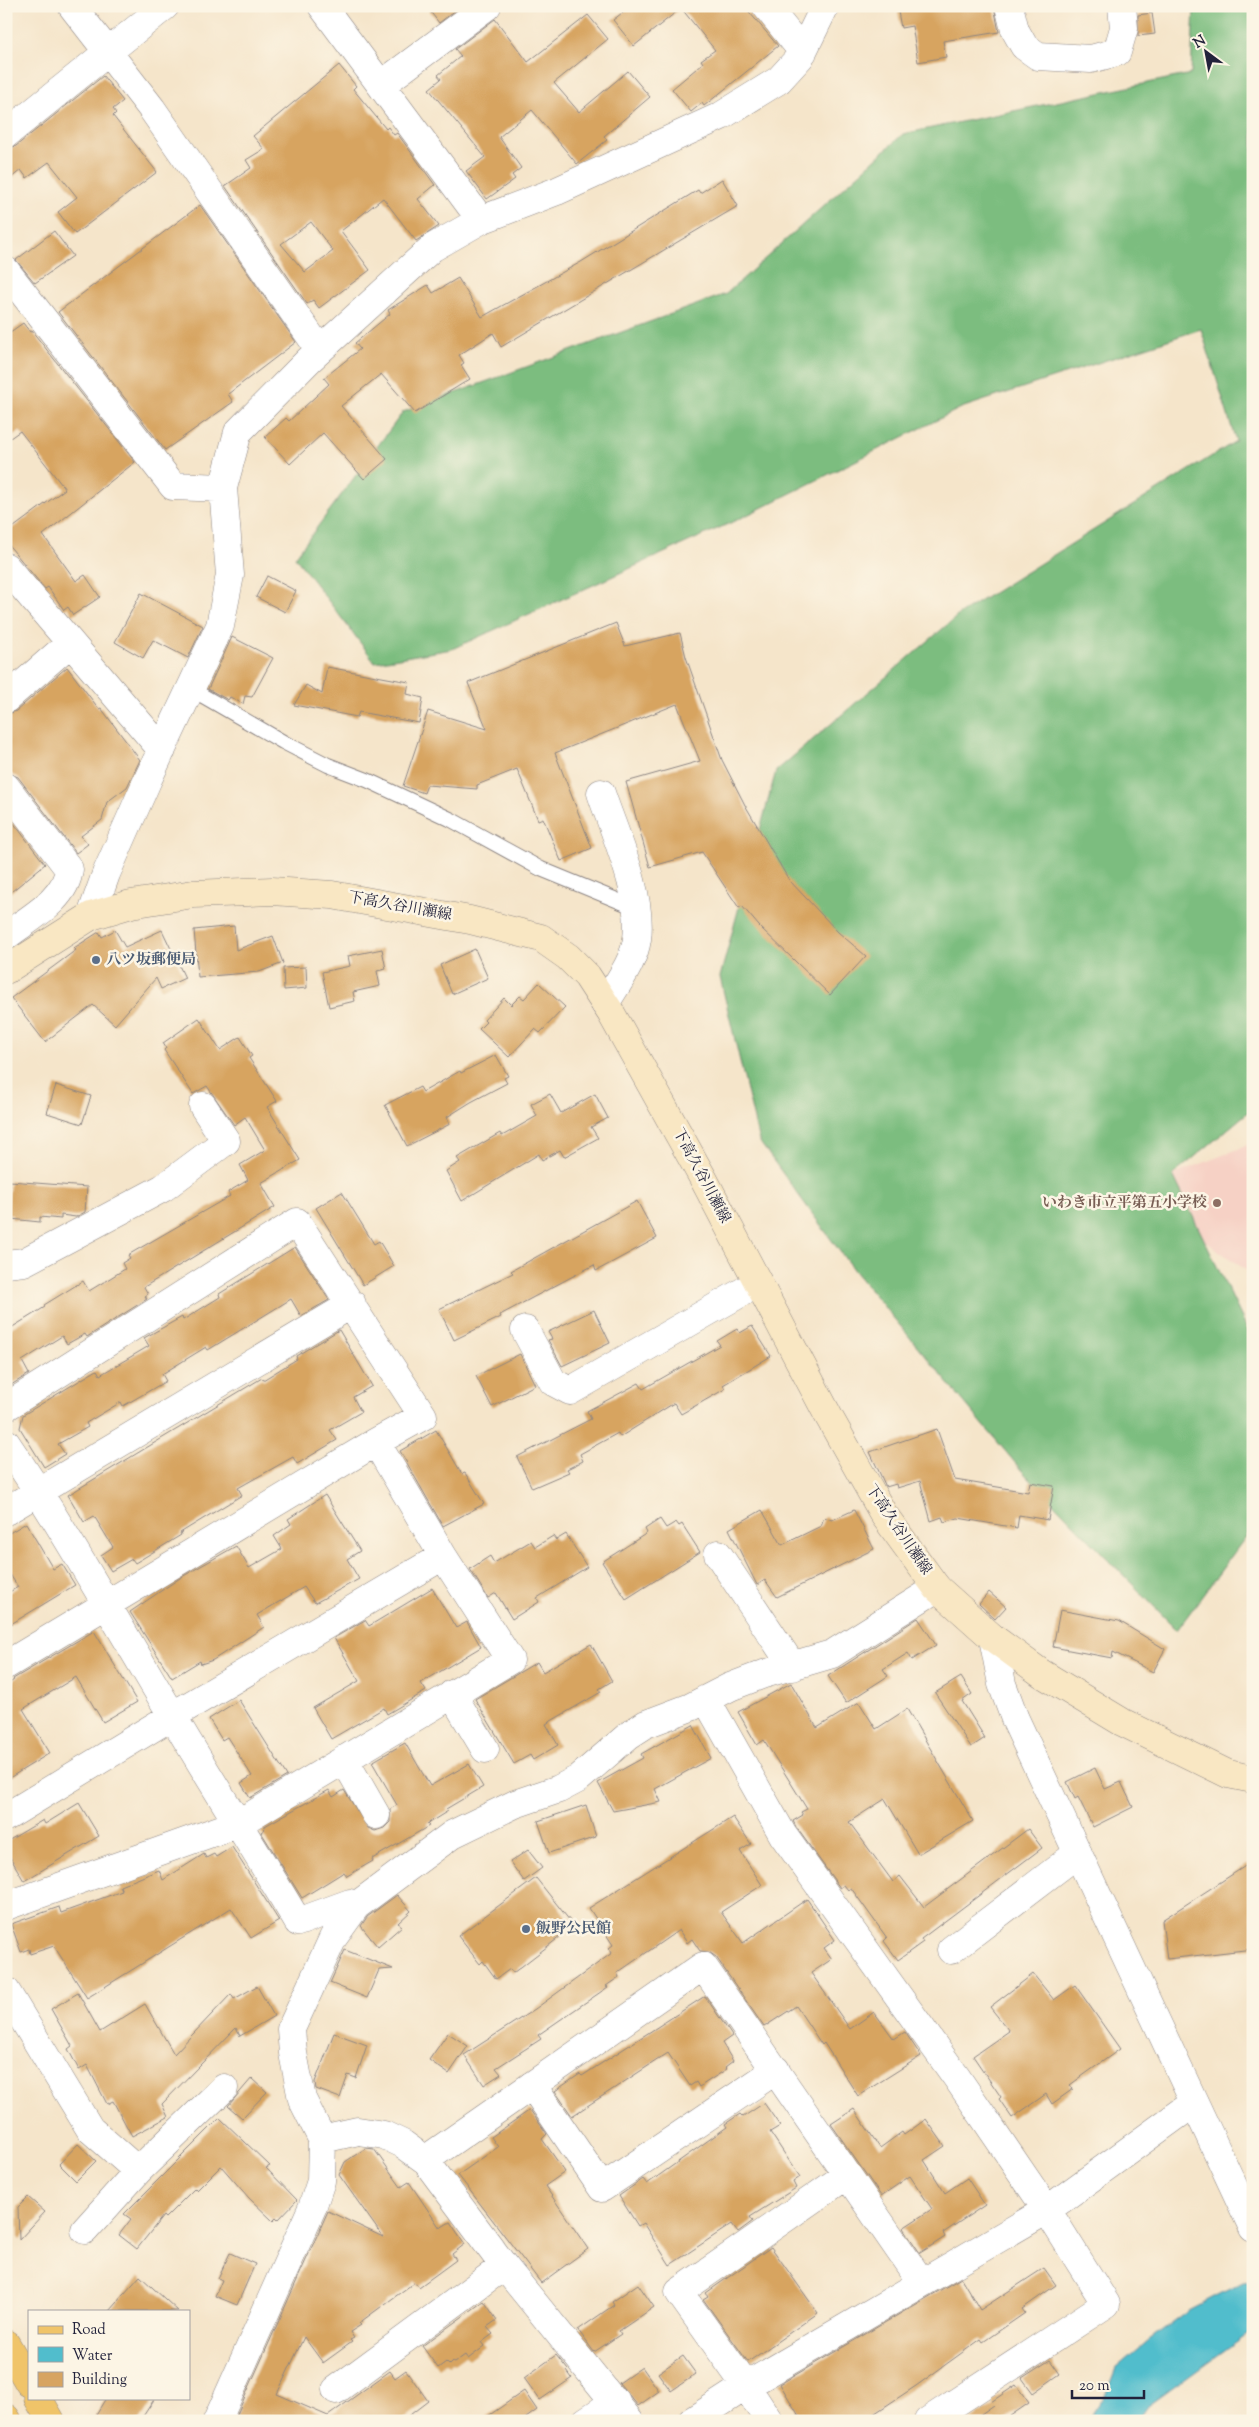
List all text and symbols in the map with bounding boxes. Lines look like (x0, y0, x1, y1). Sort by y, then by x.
north arrow (1182, 28, 1232, 78)
text: N (1190, 31, 1210, 54)
street label: 下高久谷川瀬線 (346, 888, 454, 926)
place label: 八ツ坂郵便局 (106, 950, 196, 971)
marker: 八ツ坂郵便局 (90, 954, 102, 966)
street label: 下高久谷川瀬線 (667, 1125, 735, 1227)
place label: いわき市立平第五小学校 (1042, 1193, 1207, 1214)
marker: いわき市立平第五小学校 (1211, 1197, 1223, 1209)
street label: 下高久谷川瀬線 (860, 1481, 936, 1579)
place label: 飯野公民館 (536, 1919, 611, 1940)
marker: 飯野公民館 (520, 1923, 532, 1935)
legend (28, 2310, 190, 2400)
text: Road (72, 2320, 106, 2341)
text: Water (72, 2346, 113, 2367)
scale bar (1072, 2367, 1144, 2399)
text: Building (72, 2370, 127, 2391)
text: 20 m (1079, 2376, 1110, 2397)

